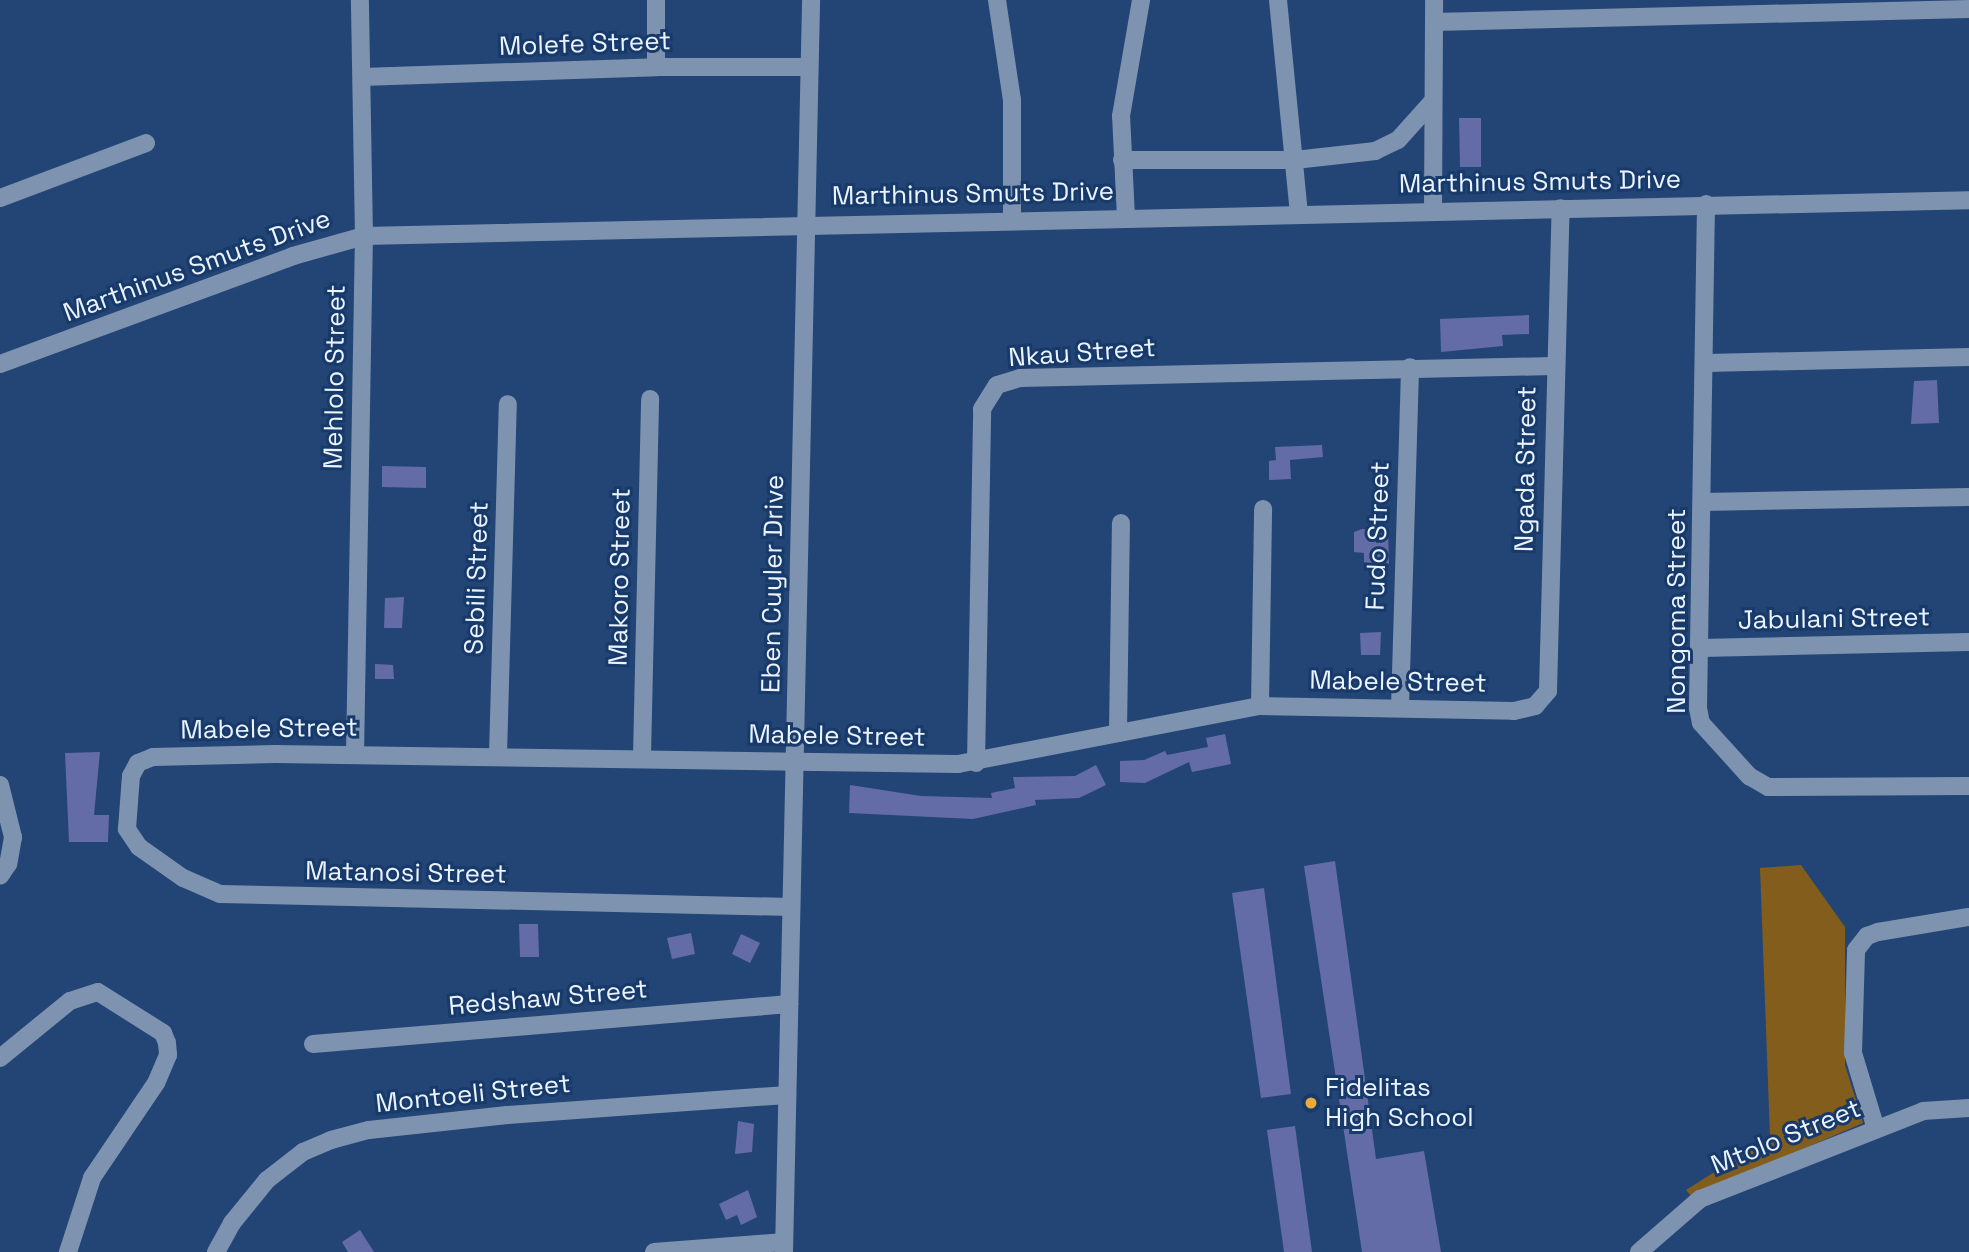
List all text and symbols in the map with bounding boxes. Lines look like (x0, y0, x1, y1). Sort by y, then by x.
street label: Molefe Street (498, 25, 672, 63)
street label: Marthinus Smuts Drive (1399, 164, 1681, 200)
street label: Marthinus Smuts Drive (832, 176, 1114, 212)
street label: Marthinus Smuts Drive (59, 203, 335, 329)
street label: Mehlolo Street (318, 284, 352, 470)
street label: Nkau Street (1007, 332, 1157, 374)
street label: Ngada Street (1509, 386, 1543, 552)
street label: Fudo Street (1360, 461, 1396, 611)
street label: Eben Cuyler Drive (755, 475, 791, 693)
street label: Makoro Street (603, 488, 637, 666)
street label: Sebili Street (459, 501, 495, 655)
street label: Nongoma Street (1661, 508, 1693, 714)
street label: Jabulani Street (1738, 602, 1930, 636)
street label: Mabele Street (1309, 665, 1487, 699)
street label: Mabele Street (180, 712, 358, 746)
street label: Mabele Street (748, 719, 926, 753)
street label: Matanosi Street (305, 856, 507, 890)
street label: Redshaw Street (447, 974, 649, 1022)
street label: Montoeli Street (374, 1068, 572, 1120)
place label: Fidelitas High School (1325, 1072, 1474, 1134)
street label: Mtolo Street (1707, 1093, 1865, 1181)
marker: Fidelitas High School (1303, 1095, 1319, 1111)

